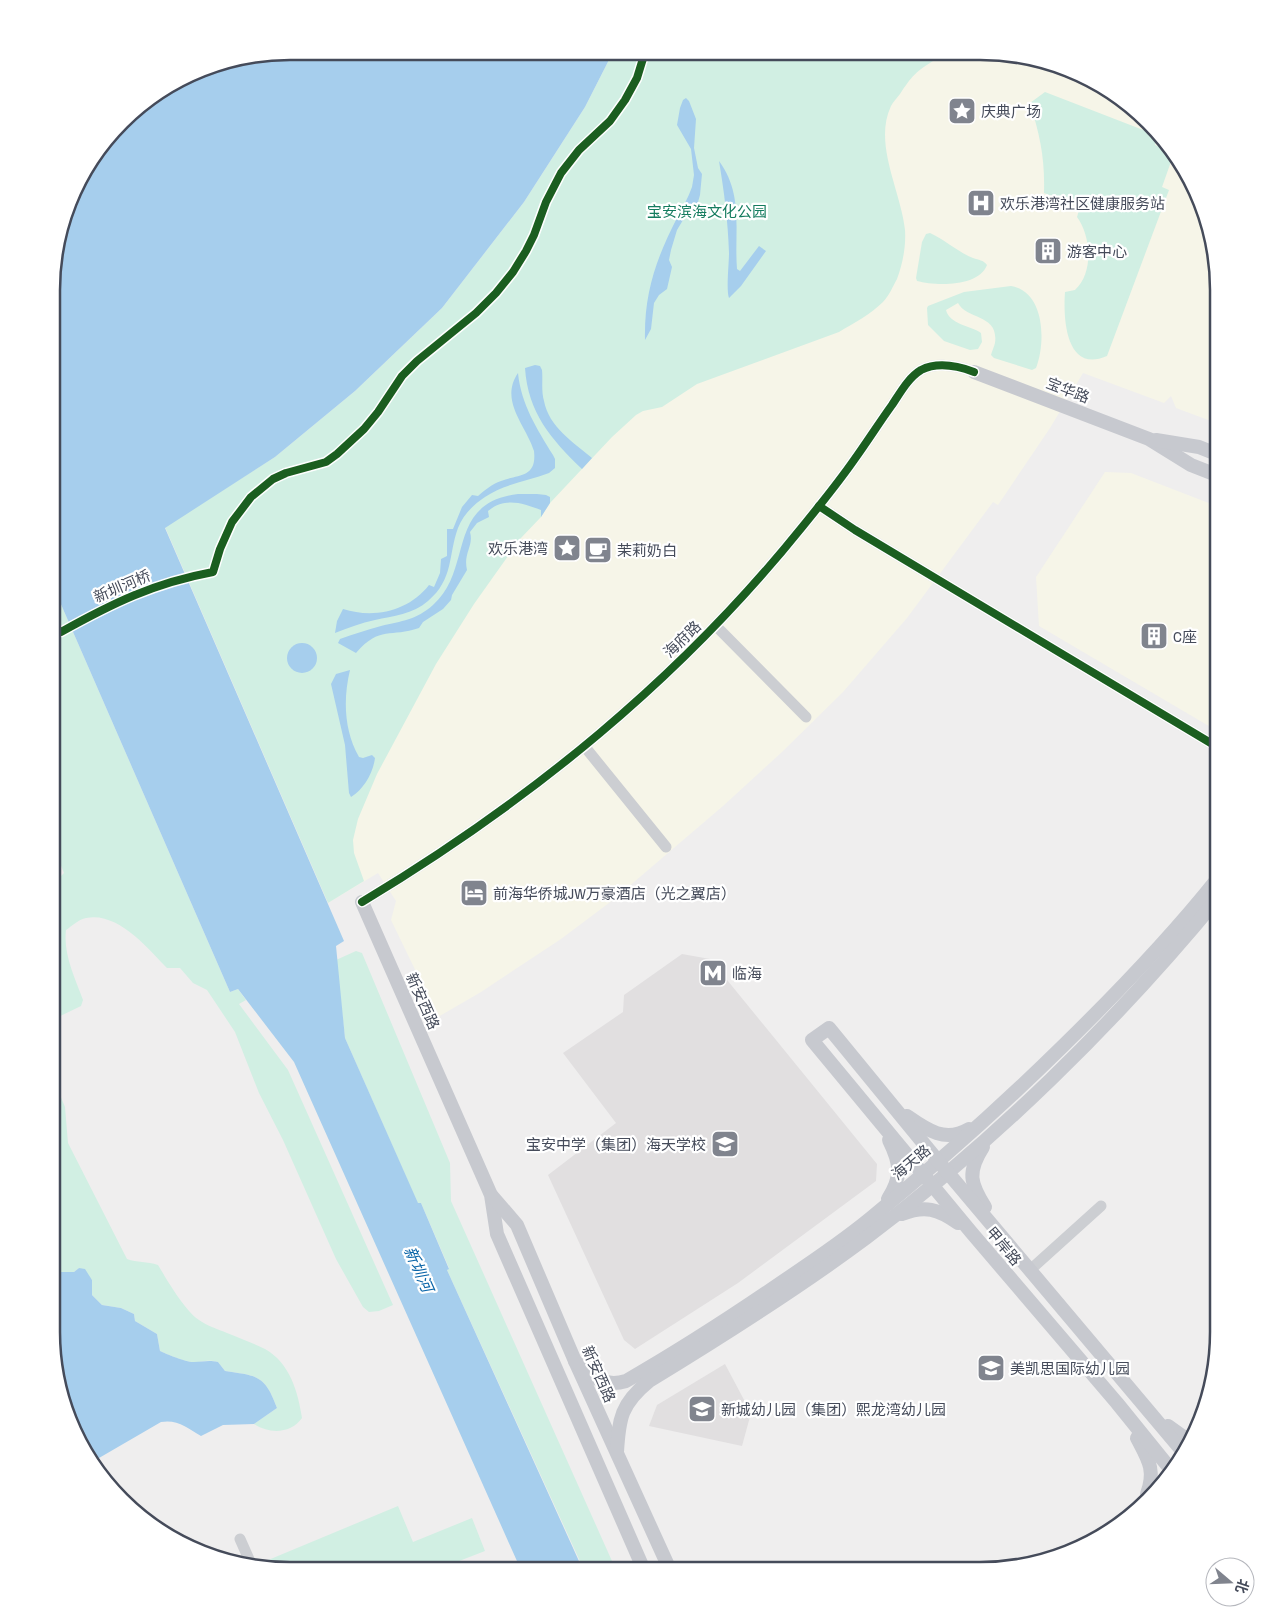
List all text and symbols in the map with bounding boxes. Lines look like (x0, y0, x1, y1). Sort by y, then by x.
place icon: 庆典广场 (947, 96, 977, 126)
place label: 庆典广场 (981, 101, 1041, 122)
hospital icon: 欢乐港湾社区健康服务站 (966, 188, 996, 218)
place label: 欢乐港湾社区健康服务站 (1000, 193, 1165, 214)
park label: 宝安滨海文化公园 (647, 201, 767, 222)
building icon: 游客中心 (1033, 236, 1063, 266)
place label: 游客中心 (1067, 241, 1127, 262)
street label: 宝华路 (1043, 372, 1093, 408)
place icon: 欢乐港湾 (552, 533, 582, 563)
cafe icon: 茉莉奶白 (583, 535, 613, 565)
place label: 欢乐港湾 (488, 538, 548, 559)
place label: 茉莉奶白 (617, 540, 677, 561)
street label: 新圳河桥 (90, 565, 154, 607)
street label: 海府路 (659, 616, 705, 662)
building icon: C座 (1139, 621, 1169, 651)
place label: C座 (1173, 626, 1197, 647)
hotel icon: 前海华侨城JW万豪酒店（光之翼店） (459, 878, 489, 908)
place label: 前海华侨城JW万豪酒店（光之翼店） (493, 883, 736, 904)
metro station icon: 临海 (698, 958, 728, 988)
place label: 临海 (732, 963, 762, 984)
street label: 新安西路 (401, 969, 445, 1033)
school or university icon: 宝安中学（集团）海天学校 (710, 1129, 740, 1159)
place label: 宝安中学（集团）海天学校 (526, 1134, 706, 1155)
street label: 海天路 (887, 1139, 935, 1185)
street label: 甲岸路 (981, 1222, 1027, 1270)
water label: 新圳河 (399, 1243, 440, 1298)
street label: 新安西路 (577, 1342, 621, 1406)
school or university icon: 美凯思国际幼儿园 (976, 1353, 1006, 1383)
place label: 美凯思国际幼儿园 (1010, 1358, 1130, 1379)
school or university icon: 新城幼儿园（集团）熙龙湾幼儿园 (687, 1394, 717, 1424)
place label: 新城幼儿园（集团）熙龙湾幼儿园 (721, 1399, 946, 1420)
north arrow (1205, 1557, 1255, 1607)
text: 北 (1232, 1577, 1253, 1596)

